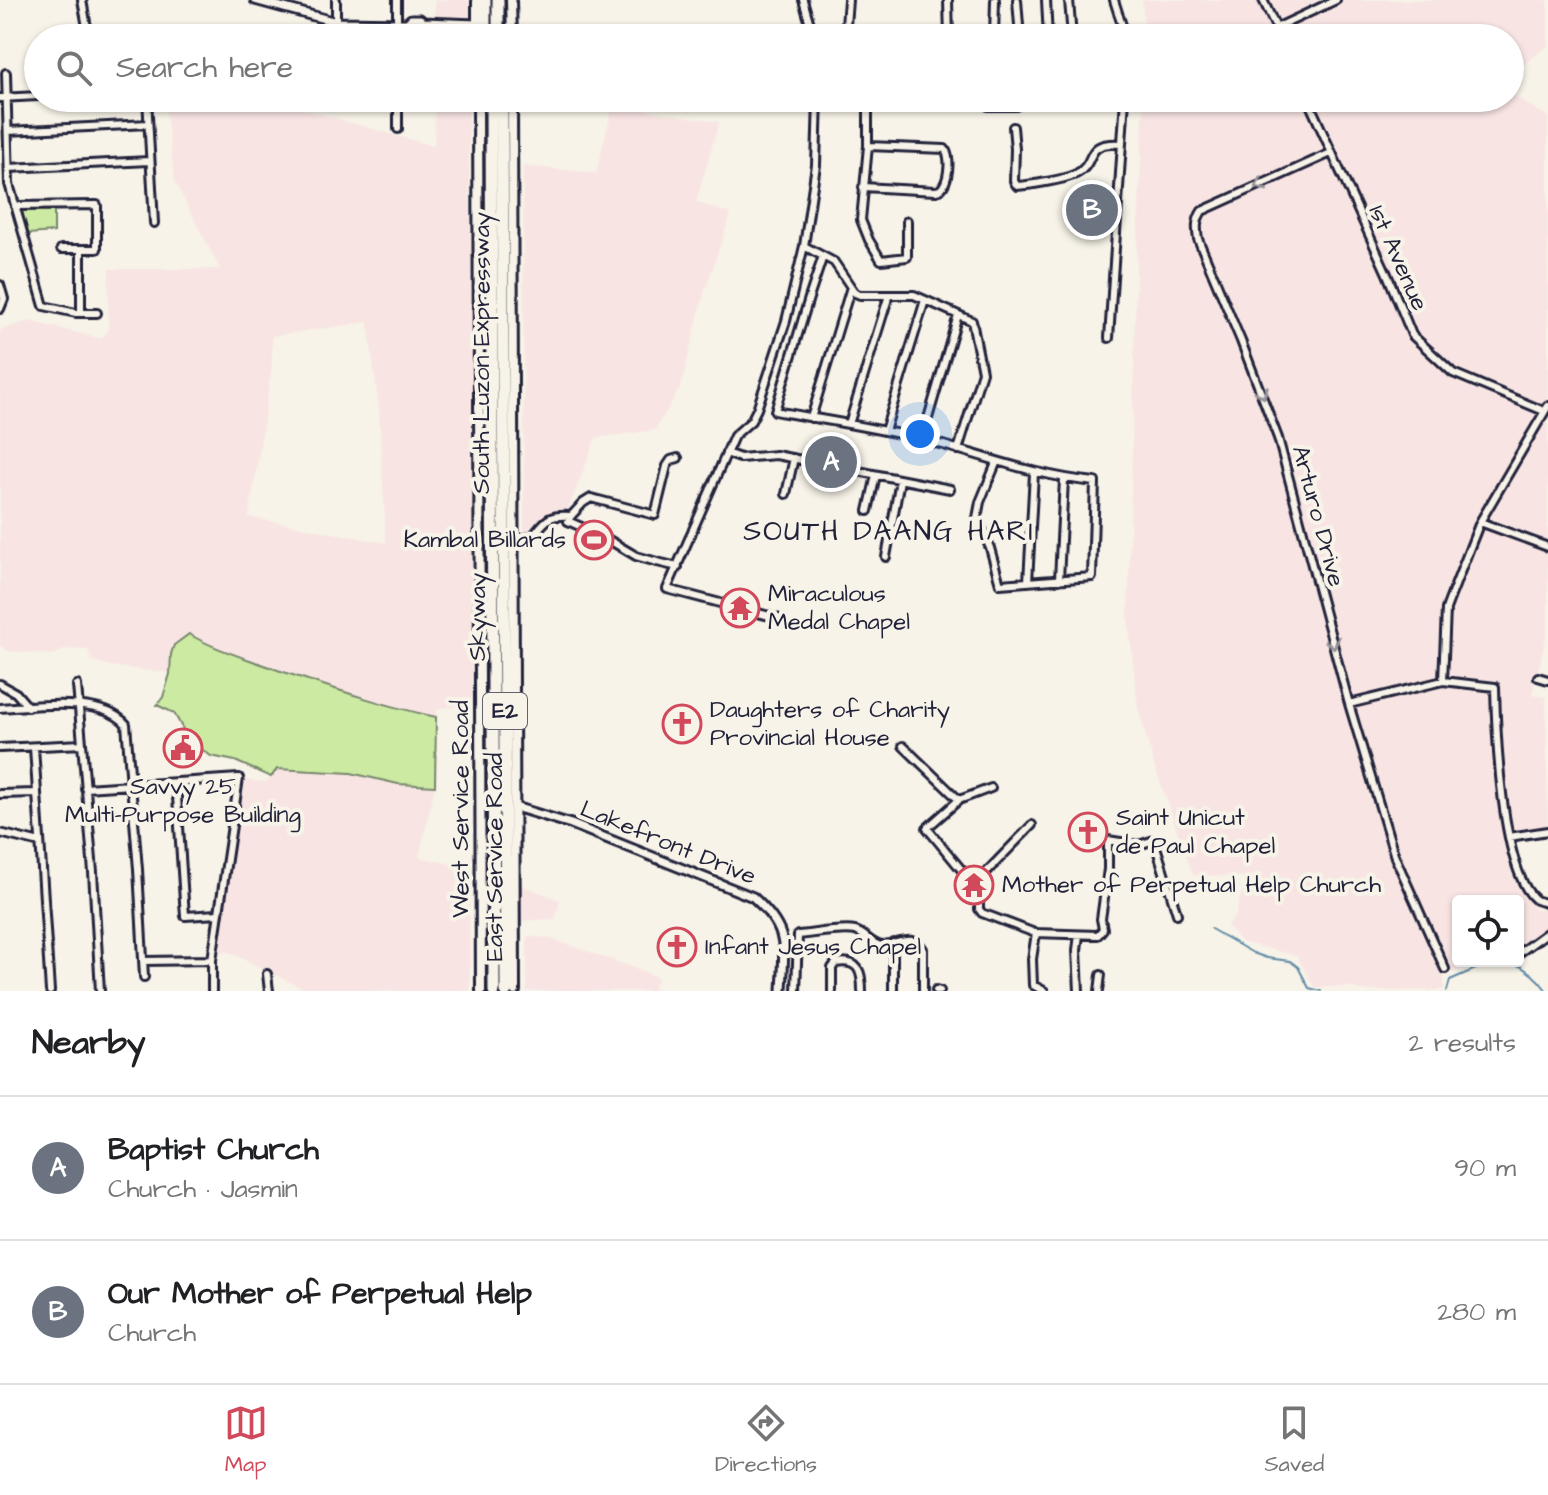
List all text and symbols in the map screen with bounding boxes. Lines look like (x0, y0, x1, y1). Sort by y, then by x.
search box (24, 24, 1524, 112)
icon: search (52, 46, 96, 90)
text: Search here (116, 47, 293, 89)
one-way arrow (1253, 175, 1268, 191)
pin: B (1066, 180, 1118, 240)
street label: 1st Avenue (1360, 200, 1436, 316)
street label: South Luzon Expressway (465, 212, 500, 494)
one-way arrow (1252, 386, 1268, 400)
your location (900, 414, 940, 454)
pin: A (805, 432, 857, 492)
street label: Arturo Drive (1283, 442, 1353, 590)
district label: SOUTH DAANG HARI (743, 512, 1035, 551)
sports icon: Kambal Billards (573, 519, 615, 561)
place label: Kambal Billards (403, 523, 566, 557)
street label: Skyway (461, 573, 496, 661)
place label: Miraculous Medal Chapel (768, 577, 910, 639)
temple icon: Miraculous Medal Chapel (719, 587, 761, 629)
one-way arrow (1324, 636, 1341, 650)
road number: E2 (483, 693, 527, 729)
place label: Daughters of Charity Provincial House (710, 693, 950, 755)
street label: West Service Road (444, 700, 478, 918)
church icon: Daughters of Charity Provincial House (661, 703, 703, 745)
public building icon: Savvy 25 Multi-Purpose Building (162, 727, 204, 769)
street label: East Service Road (478, 753, 512, 961)
place label: Savvy 25 Multi-Purpose Building (65, 770, 301, 833)
street label: Lakefront Drive (575, 792, 761, 894)
place label: Saint Unicut de Paul Chapel (1116, 801, 1275, 863)
church icon: Saint Unicut de Paul Chapel (1067, 811, 1109, 853)
temple icon: Mother of Perpetual Help Church (953, 864, 995, 906)
place label: Mother of Perpetual Help Church (1002, 868, 1381, 902)
map controls (1452, 895, 1524, 967)
button: locate (1452, 895, 1524, 967)
church icon: Infant Jesus Chapel (656, 926, 698, 968)
place label: Infant Jesus Chapel (705, 930, 921, 964)
text: Nearby (32, 1019, 146, 1067)
text: 2 results (1408, 1025, 1516, 1061)
text: Baptist Church (108, 1129, 319, 1171)
text: A (50, 1150, 66, 1186)
text: 90 m (1454, 1150, 1516, 1186)
text: Church · Jasmin (108, 1171, 298, 1207)
text: Our Mother of Perpetual Help (108, 1273, 532, 1315)
text: B (49, 1294, 67, 1330)
text: 280 m (1437, 1294, 1516, 1330)
text: Church (108, 1315, 196, 1351)
tab: Map (224, 1401, 268, 1480)
tab: Directions (715, 1401, 817, 1480)
tab: Saved (1264, 1401, 1324, 1480)

